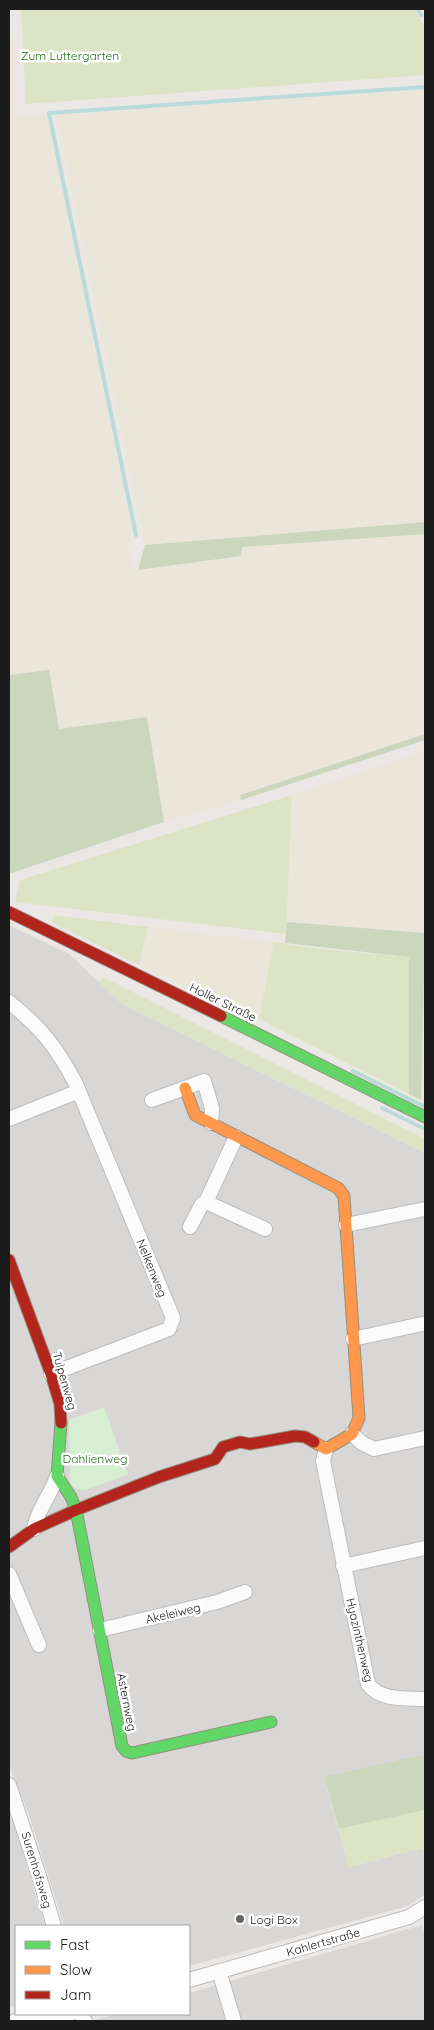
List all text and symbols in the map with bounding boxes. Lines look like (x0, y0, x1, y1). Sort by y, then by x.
park label: Zum Luttergarten (21, 48, 119, 63)
street label: Holler Straße (187, 979, 259, 1025)
street label: Nelkenweg (134, 1237, 170, 1299)
street label: Tulpenweg (50, 1350, 80, 1412)
park label: Dahlienweg (63, 1451, 128, 1466)
street label: Hyazinthenweg (343, 1596, 377, 1684)
street label: Akeleiweg (144, 1599, 202, 1627)
street label: Asternweg (114, 1672, 140, 1732)
street label: Surenhofsweg (18, 1830, 56, 1910)
place label: Logi Box (250, 1912, 298, 1927)
marker: Logi Box (234, 1913, 246, 1925)
street label: Kahlertstraße (284, 1924, 362, 1960)
legend (15, 1925, 190, 2015)
text: Fast (60, 1935, 89, 1954)
text: Slow (60, 1960, 92, 1979)
text: Jam (60, 1985, 91, 2004)

